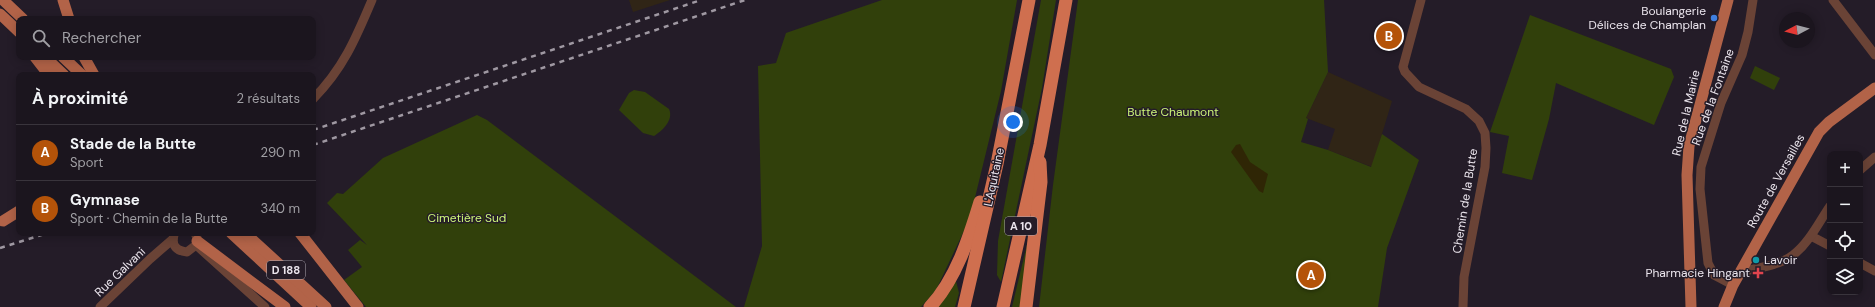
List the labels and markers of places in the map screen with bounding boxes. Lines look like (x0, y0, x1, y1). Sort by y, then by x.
place label: Boulangerie Délices de Champlan (1589, 3, 1706, 33)
marker: Boulangerie Délices de Champlan (1709, 13, 1719, 23)
pin: B (1376, 21, 1402, 51)
place label: Lavoir (1764, 252, 1798, 268)
marker: Lavoir (1751, 255, 1761, 265)
pin: A (1298, 260, 1324, 290)
place label: Pharmacie Hingant (1645, 265, 1750, 281)
marker: Pharmacie Hingant (1753, 268, 1763, 278)

